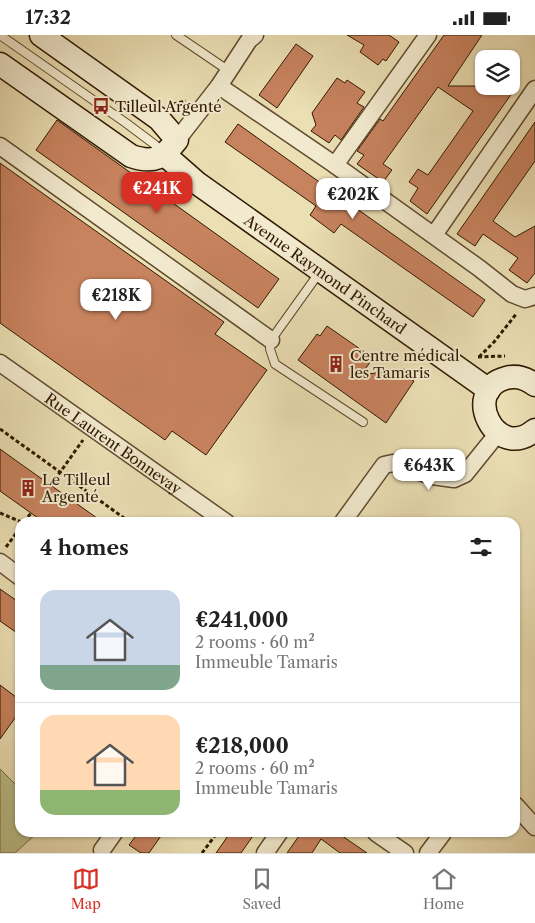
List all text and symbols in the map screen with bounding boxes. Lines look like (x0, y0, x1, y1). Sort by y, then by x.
text: 17:32 (25, 6, 71, 29)
map controls (475, 50, 520, 95)
button: layers (475, 50, 520, 95)
bus stop icon: Tilleul Argenté (91, 96, 111, 116)
place label: Tilleul Argenté (115, 97, 222, 116)
pin: €241K (122, 171, 192, 214)
pin: €202K (318, 177, 388, 220)
text: €241K (132, 178, 182, 198)
text: €202K (327, 184, 379, 204)
street label: Avenue Raymond Pinchard (240, 210, 410, 338)
pin: €218K (81, 279, 151, 321)
text: €218K (91, 285, 141, 305)
place label: Centre médical les Tamaris (350, 346, 460, 382)
building icon: Centre médical les Tamaris (326, 354, 346, 374)
street label: Rue Laurent Bonnevay (42, 388, 186, 498)
pin: €643K (394, 449, 464, 491)
text: €643K (403, 455, 455, 475)
place label: Le Tilleul Argenté (41, 470, 111, 506)
building icon: Le Tilleul Argenté (18, 478, 38, 498)
icon: filters (467, 533, 495, 561)
text: 4 homes (40, 535, 129, 560)
text: €241,000 (195, 607, 288, 632)
icon: home (80, 610, 140, 670)
text: 2 rooms · 60 m² (195, 632, 315, 652)
text: Immeuble Tamaris (195, 652, 338, 672)
text: €218,000 (195, 733, 289, 758)
icon: home (80, 735, 140, 795)
text: 2 rooms · 60 m² (195, 758, 315, 778)
text: Immeuble Tamaris (195, 778, 338, 798)
tab: Map (71, 865, 101, 913)
tab: Saved (243, 865, 281, 913)
tab: Home (423, 865, 464, 913)

